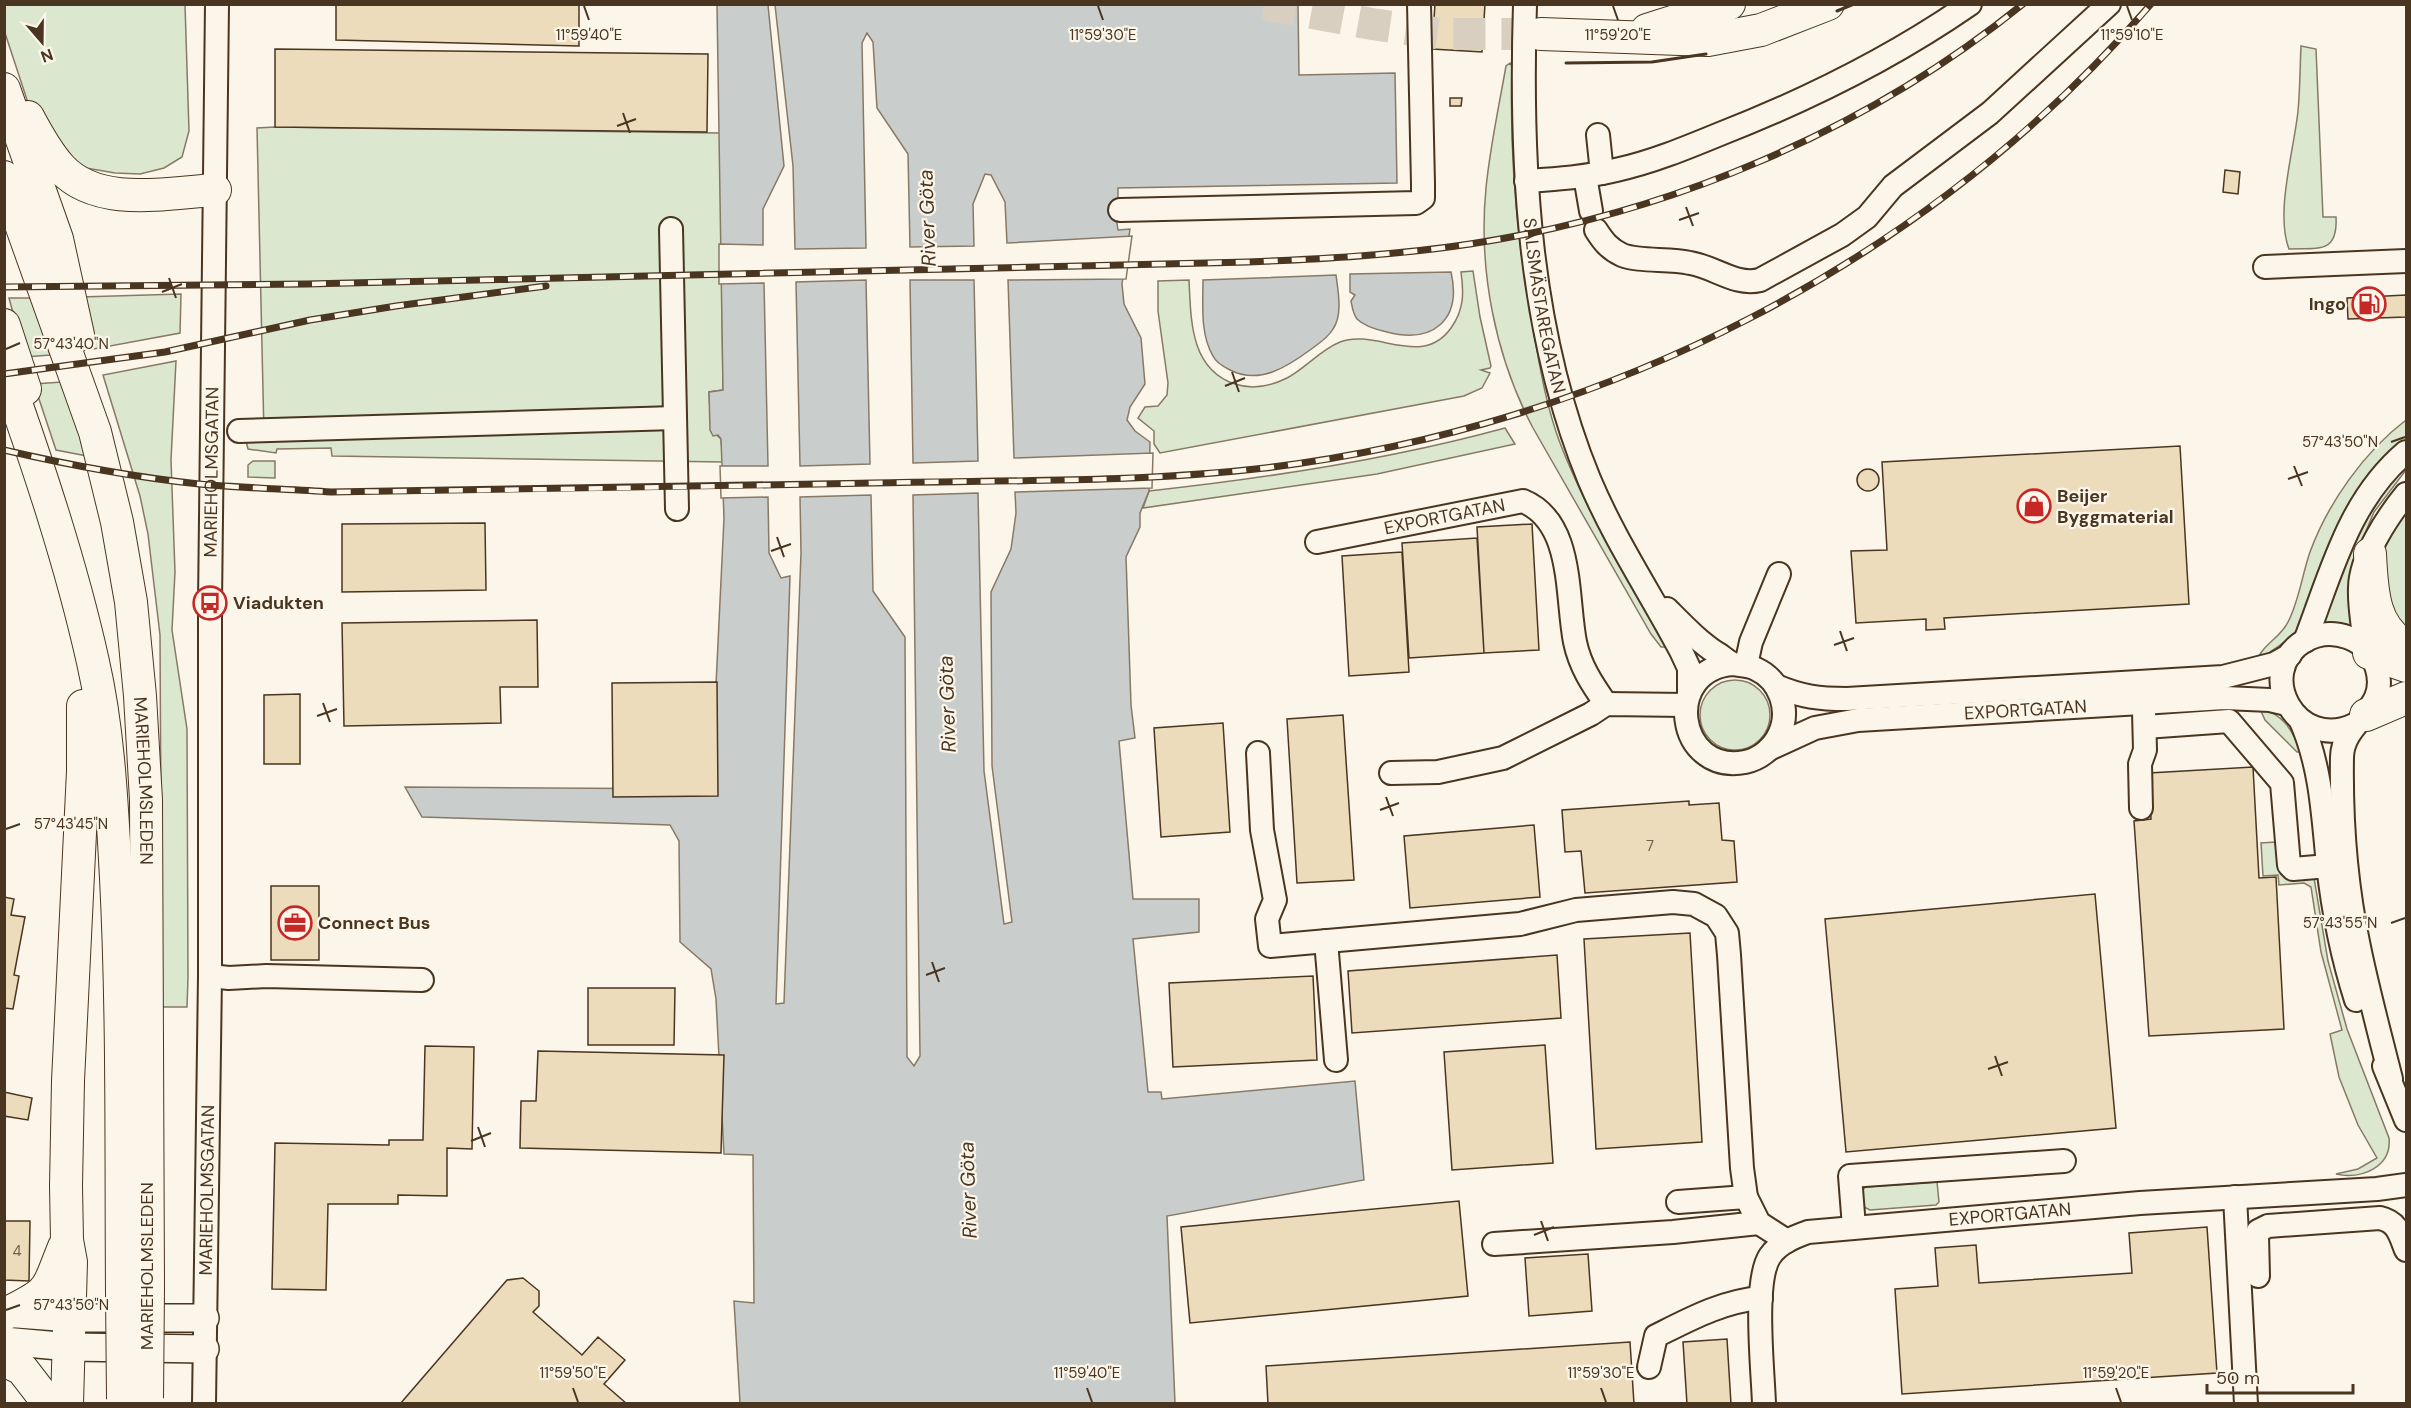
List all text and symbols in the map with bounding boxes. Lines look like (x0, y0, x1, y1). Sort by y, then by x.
north arrow (12, 12, 72, 72)
text: 11°59'40"E (556, 25, 622, 45)
text: 11°59'30"E (1070, 25, 1137, 45)
text: 11°59'20"E (1585, 25, 1651, 45)
text: 11°59'10"E (2101, 25, 2163, 45)
text: N (38, 44, 56, 67)
water label: River Göta (912, 169, 942, 267)
street label: SALSMÄSTAREGATAN (1518, 217, 1571, 396)
fuel station icon: Ingo (2351, 286, 2387, 322)
place label: Ingo (2309, 292, 2346, 316)
text: 57°43'40"N (33, 334, 109, 354)
street label: MARIEHOLMSGATAN (199, 387, 225, 558)
text: 57°43'50"N (2302, 432, 2378, 452)
place label: Beijer Byggmaterial (2057, 484, 2174, 529)
shop icon: Beijer Byggmaterial (2016, 488, 2052, 524)
street label: EXPORTGATAN (1382, 493, 1507, 540)
bus stop icon: Viadukten (192, 585, 228, 621)
place label: Viadukten (233, 591, 324, 615)
water label: River Göta (932, 655, 962, 753)
street label: EXPORTGATAN (1963, 694, 2087, 726)
street label: MARIEHOLMSLEDEN (128, 696, 158, 865)
text: 57°43'45"N (34, 814, 108, 834)
house number: 7 (1646, 836, 1654, 856)
office icon: Connect Bus (277, 905, 313, 941)
place label: Connect Bus (318, 911, 430, 935)
text: 57°43'55"N (2303, 913, 2377, 933)
street label: MARIEHOLMSGATAN (194, 1104, 220, 1276)
water label: River Göta (953, 1141, 983, 1239)
street label: MARIEHOLMSLEDEN (135, 1182, 159, 1350)
street label: EXPORTGATAN (1948, 1197, 2072, 1232)
house number: 4 (12, 1241, 22, 1261)
text: 57°43'50"N (33, 1295, 109, 1315)
scale bar (2207, 1357, 2352, 1395)
text: 11°59'50"E (540, 1363, 606, 1383)
text: 11°59'40"E (1054, 1363, 1120, 1383)
text: 11°59'30"E (1568, 1363, 1635, 1383)
text: 11°59'20"E (2083, 1363, 2149, 1383)
text: 50 m (2216, 1366, 2260, 1390)

